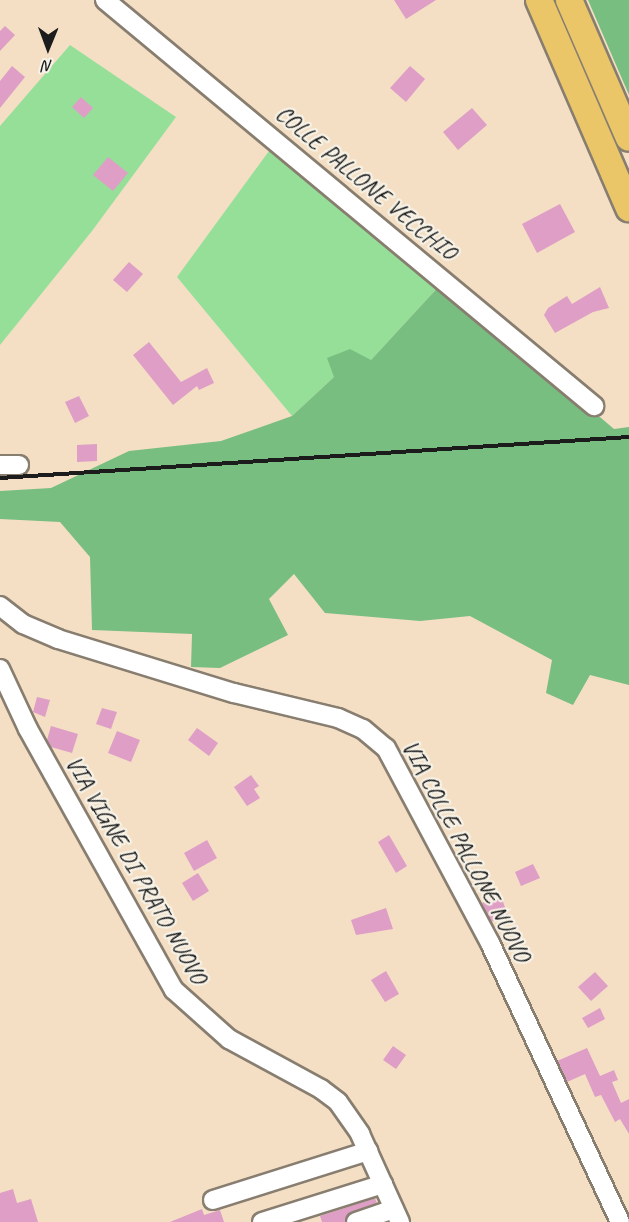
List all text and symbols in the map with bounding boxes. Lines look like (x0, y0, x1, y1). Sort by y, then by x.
north arrow (18, 18, 78, 78)
text: N (43, 56, 53, 76)
street label: COLLE PALLONE VECCHIO (270, 99, 462, 267)
street label: VIA COLLE PALLONE NUOVO (396, 736, 536, 966)
street label: VIA VIGNE DI PRATO NUOVO (59, 751, 213, 989)

